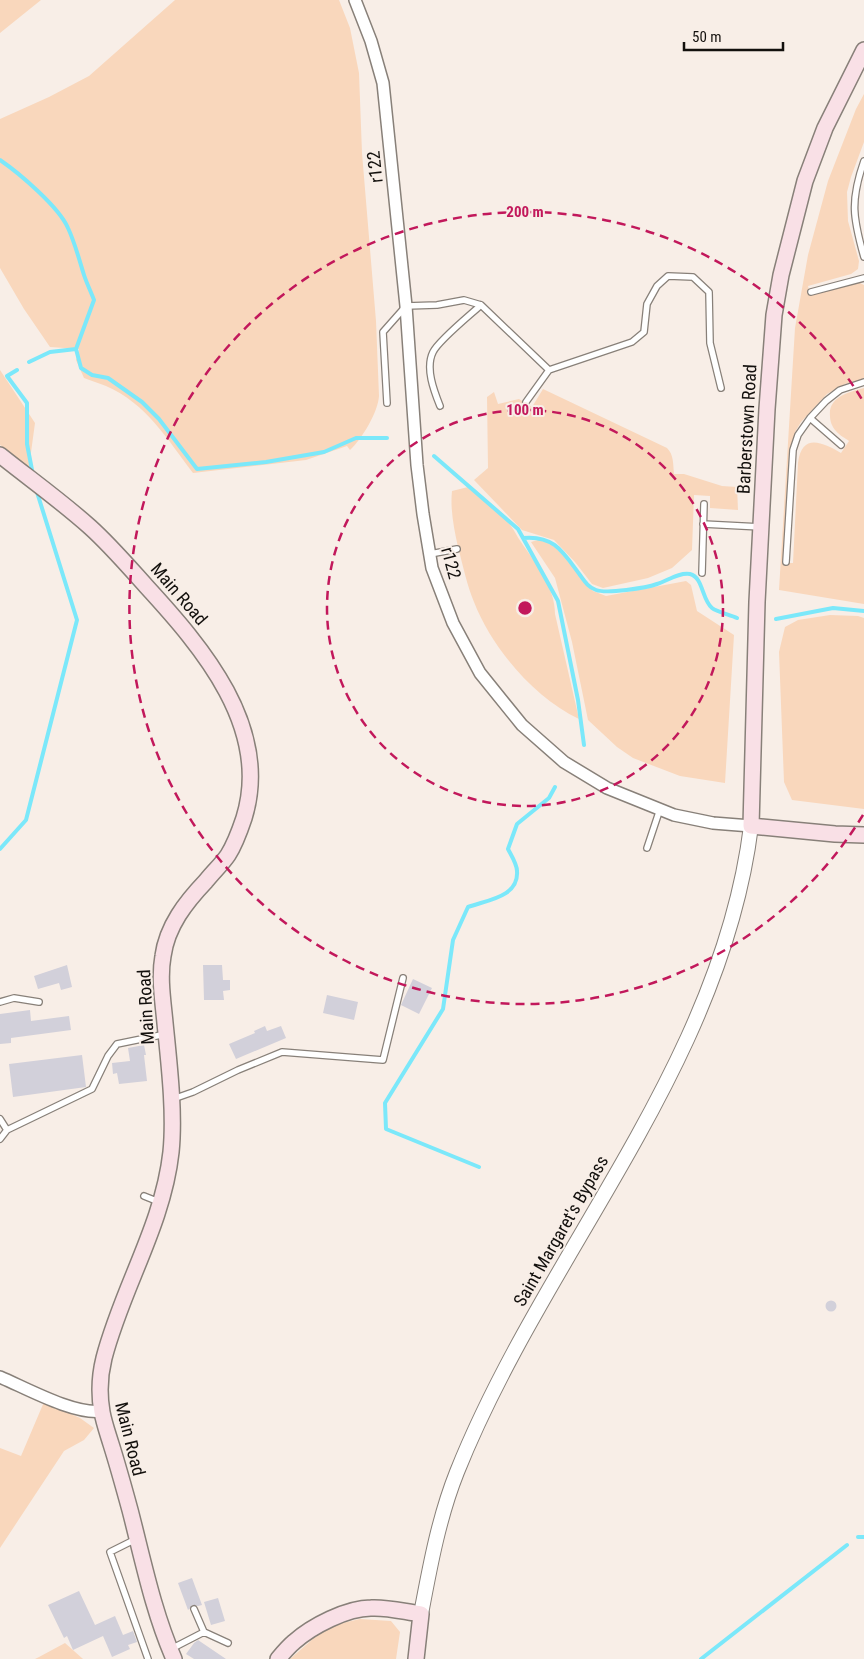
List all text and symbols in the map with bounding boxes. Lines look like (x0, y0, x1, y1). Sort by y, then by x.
scale bar (684, 20, 783, 52)
text: 50 m (692, 28, 722, 46)
street label: r122 (362, 150, 387, 184)
text: 200 m (506, 203, 544, 221)
street label: Barberstown Road (733, 364, 760, 494)
text: 100 m (506, 401, 544, 419)
street label: r122 (437, 545, 466, 581)
street label: Main Road (147, 558, 212, 629)
centre of rings (516, 599, 534, 617)
street label: Main Road (133, 969, 158, 1045)
street label: Saint Margaret's Bypass (509, 1152, 612, 1310)
street label: Main Road (111, 1400, 150, 1478)

